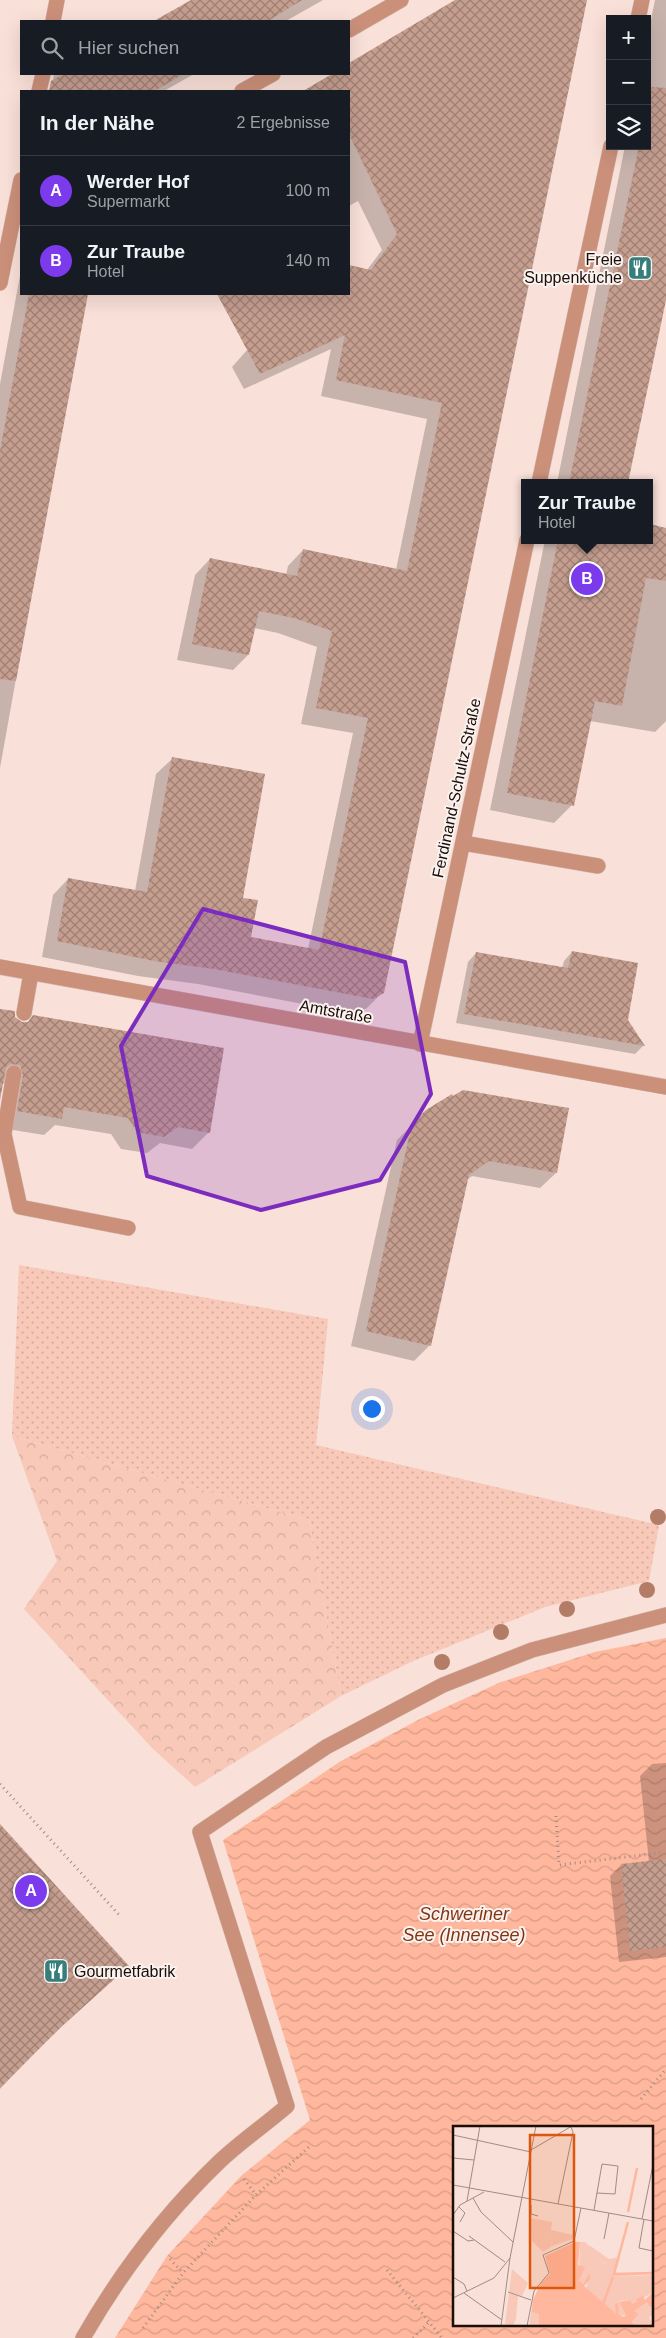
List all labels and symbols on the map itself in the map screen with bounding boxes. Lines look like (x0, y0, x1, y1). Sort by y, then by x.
place label: Freie Suppenküche (524, 251, 622, 286)
restaurant icon: Freie Suppenküche (627, 255, 653, 281)
pin: B (571, 560, 603, 598)
street label: Ferdinand-Schultz-Straße (429, 697, 484, 879)
street label: Amtstraße (298, 997, 374, 1026)
your location (359, 1396, 385, 1422)
pin: A (15, 1872, 47, 1910)
water label: Schweriner See (Innensee) (402, 1904, 526, 1945)
restaurant icon: Gourmetfabrik (43, 1958, 69, 1984)
place label: Gourmetfabrik (74, 1963, 176, 1980)
inset map (453, 2126, 654, 2326)

